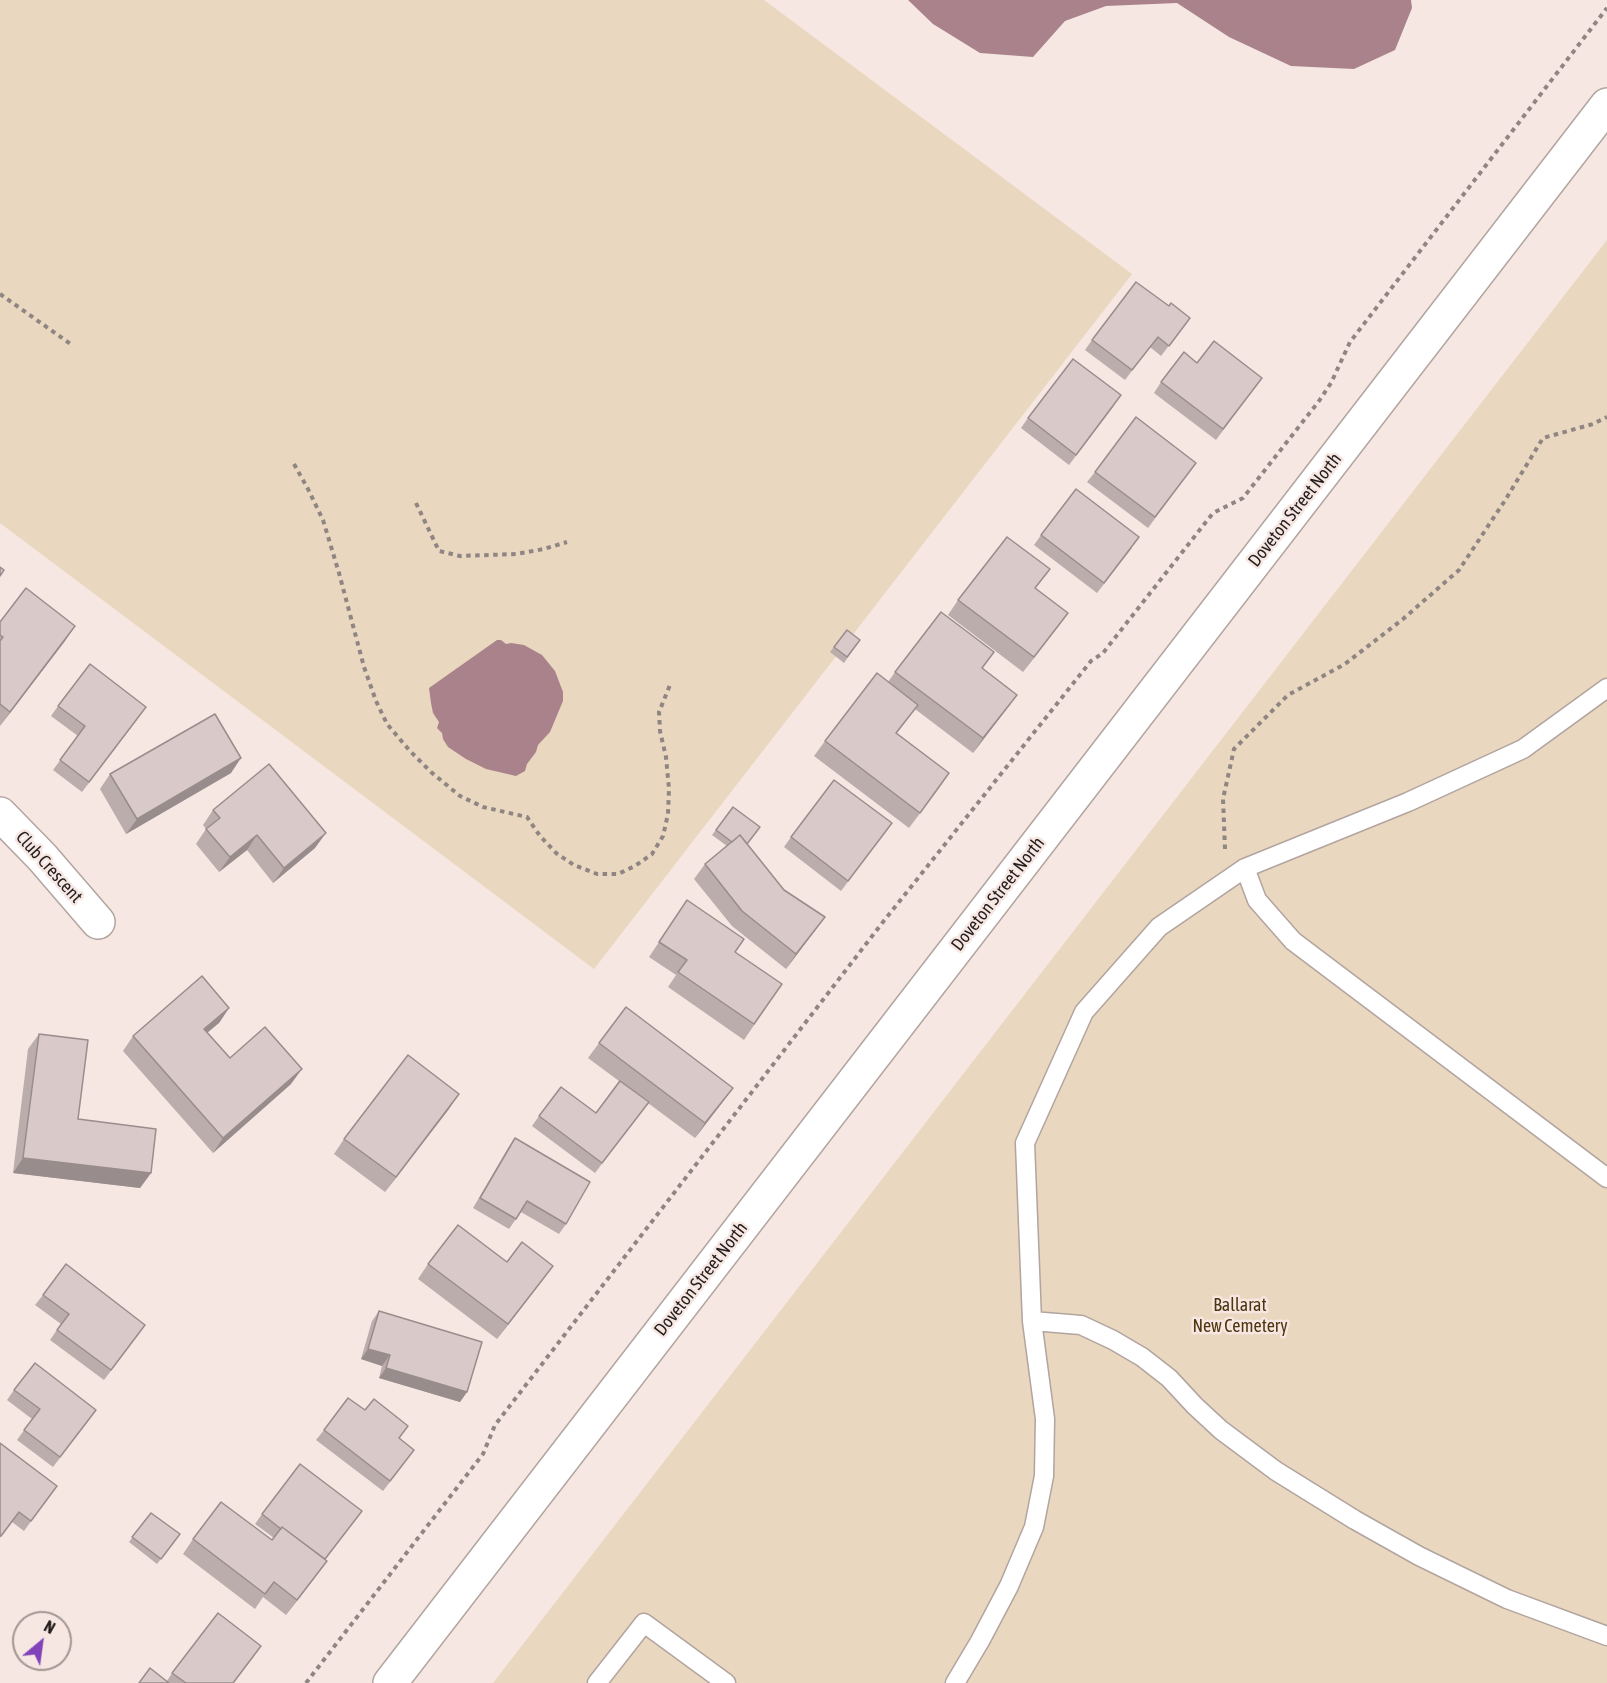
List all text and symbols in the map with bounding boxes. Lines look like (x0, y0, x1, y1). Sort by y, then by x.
street label: Doveton Street North (1244, 449, 1346, 571)
street label: Club Crescent (11, 827, 87, 907)
street label: Doveton Street North (947, 833, 1049, 955)
street label: Doveton Street North (650, 1218, 752, 1340)
park label: Ballarat New Cemetery (1192, 1294, 1288, 1336)
north arrow (12, 1611, 72, 1671)
text: N (41, 1617, 58, 1637)

